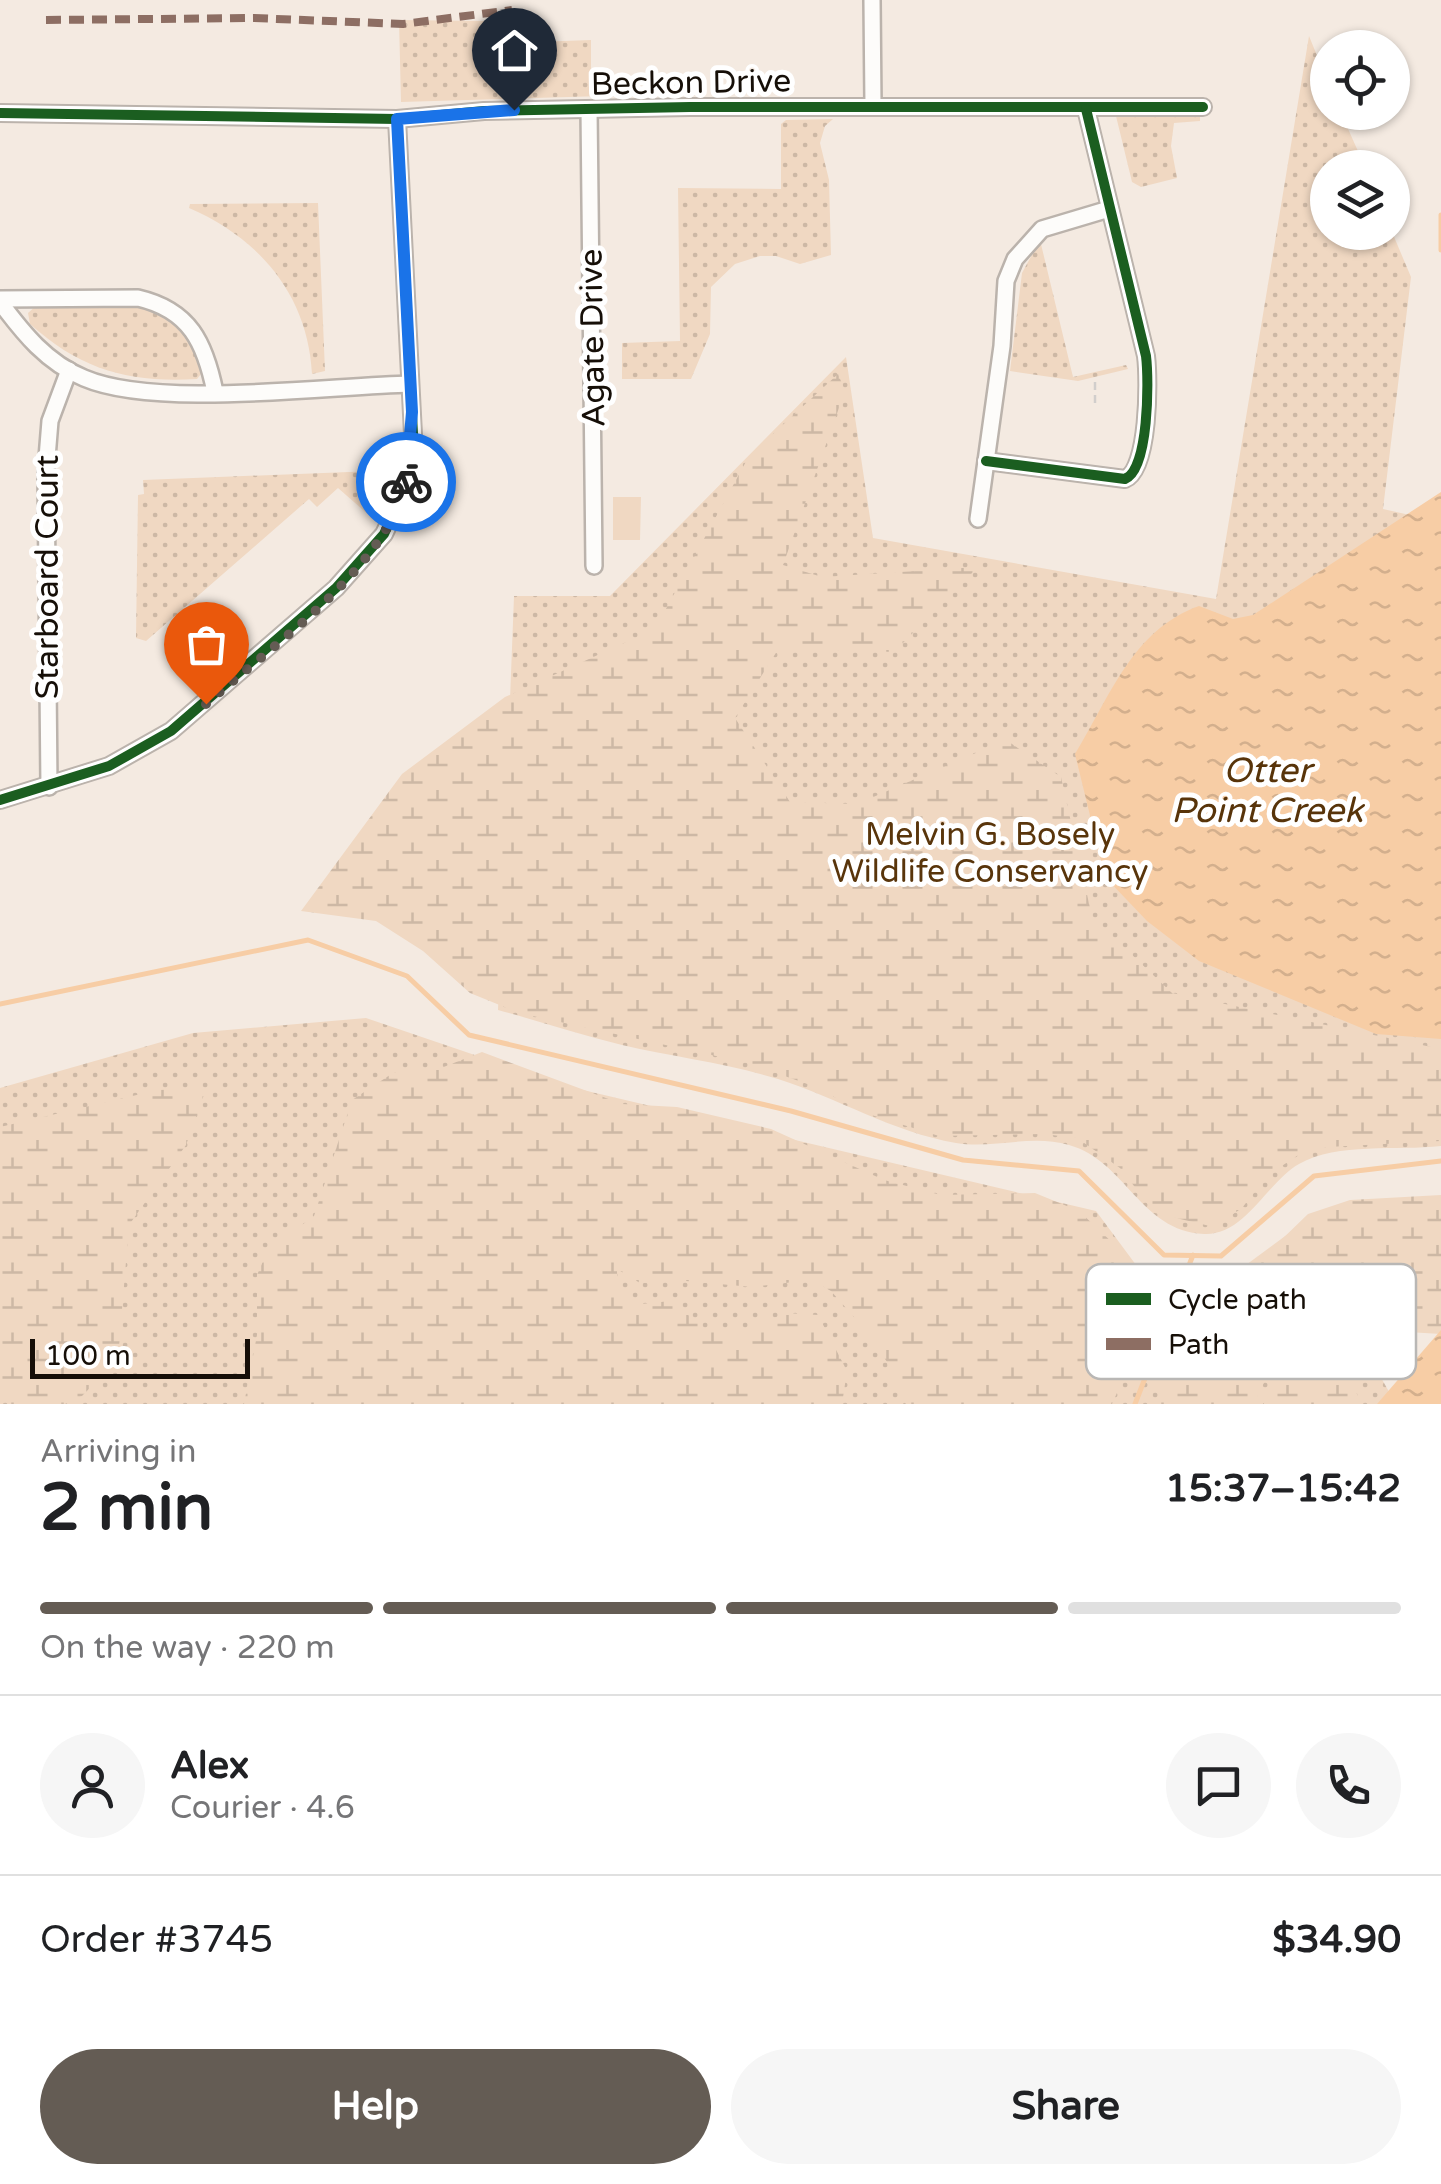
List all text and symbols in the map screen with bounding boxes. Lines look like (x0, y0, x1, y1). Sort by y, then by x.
pin (472, 8, 557, 111)
icon: home (487, 23, 542, 78)
map controls (1310, 30, 1410, 250)
button: locate (1310, 30, 1410, 130)
street label: Beckon Drive (590, 62, 792, 104)
button: layers (1310, 150, 1410, 250)
street label: Agate Drive (572, 248, 614, 428)
courier (356, 432, 456, 532)
street label: Starboard Court (29, 455, 67, 699)
icon: bike (379, 455, 434, 510)
pin (164, 602, 249, 705)
icon: bag (179, 617, 234, 672)
water label: Otter Point Creek (1171, 750, 1366, 832)
park label: Melvin G. Bosely Wildlife Conservancy (832, 816, 1148, 891)
legend (1086, 1264, 1416, 1379)
text: Cycle path (1168, 1283, 1307, 1317)
text: Path (1168, 1328, 1229, 1362)
scale bar (30, 1334, 250, 1378)
text: 100 m (45, 1339, 131, 1373)
text: Arriving in (40, 1433, 197, 1471)
text: 15:37–15:42 (1165, 1466, 1401, 1512)
text: 2 min (40, 1469, 213, 1548)
text: On the way · 220 m (40, 1629, 335, 1667)
button: person (40, 1733, 145, 1838)
button: chat (1166, 1733, 1271, 1838)
button: phone (1296, 1733, 1401, 1838)
text: Alex (170, 1743, 249, 1789)
text: Courier · 4.6 (170, 1789, 355, 1827)
text: Order #3745 (40, 1917, 273, 1963)
text: $34.90 (1272, 1917, 1401, 1963)
button: Help (40, 2049, 711, 2164)
button: Share (731, 2049, 1401, 2164)

